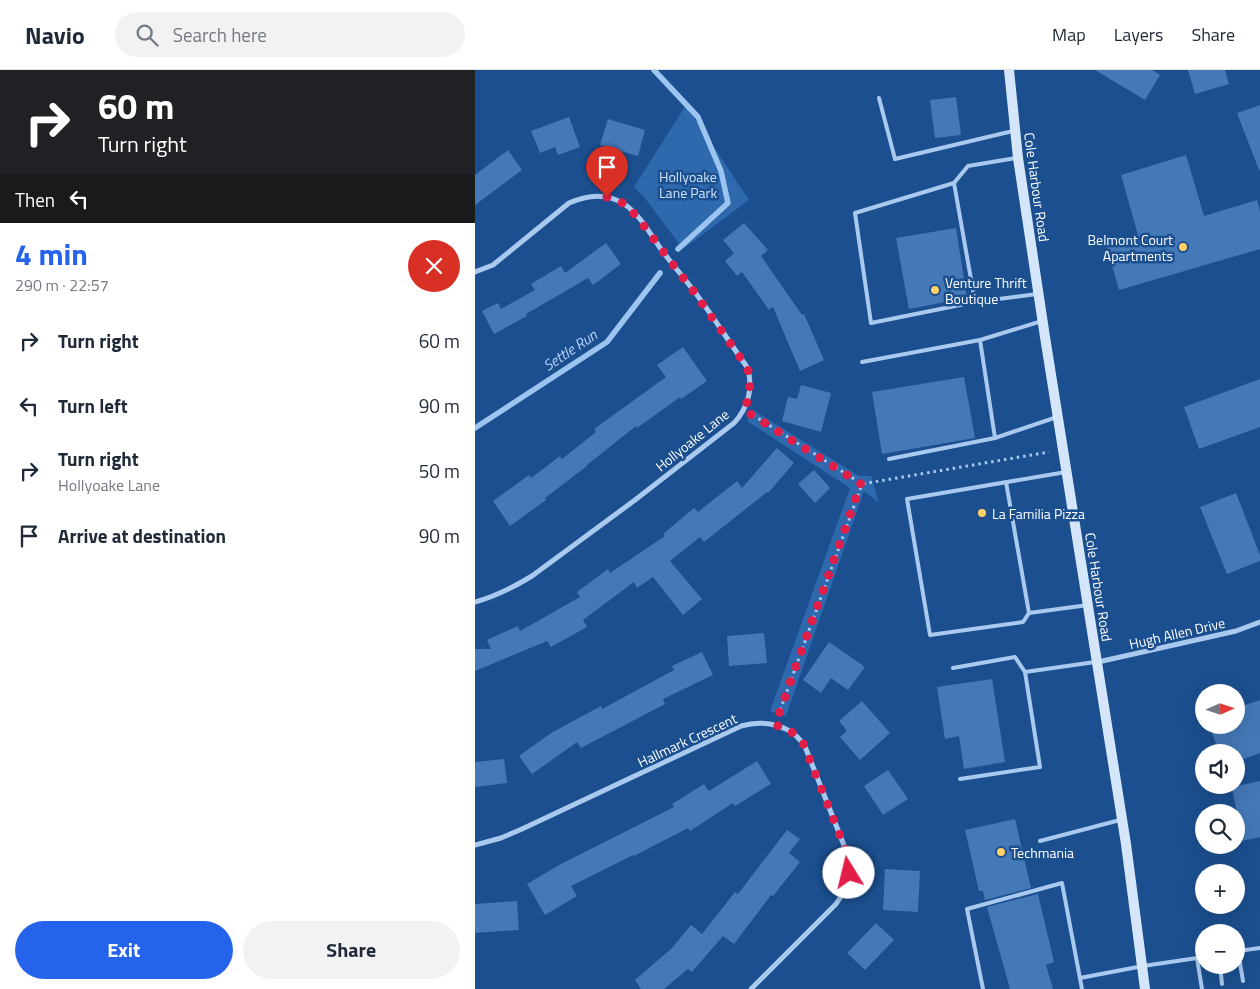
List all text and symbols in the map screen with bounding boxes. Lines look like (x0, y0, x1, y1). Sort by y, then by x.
search box (115, 12, 465, 57)
text: Navio (25, 17, 85, 53)
text: Search here (173, 20, 267, 49)
icon: search (133, 21, 161, 49)
text: Map (1052, 21, 1086, 48)
text: Layers (1114, 21, 1163, 48)
text: Share (1191, 21, 1235, 48)
text: 60 m (98, 79, 174, 133)
icon: right (15, 90, 80, 155)
text: Turn right (98, 127, 187, 161)
street label: Cole Harbour Road (1019, 131, 1055, 243)
pin (586, 146, 628, 197)
icon: arrive (593, 153, 621, 181)
park label: Hollyoake Lane Park (659, 166, 717, 203)
text: Then (15, 185, 55, 214)
icon: left (65, 185, 93, 213)
place label: Belmont Court Apartments (1087, 229, 1173, 266)
text: 4 min (15, 231, 88, 277)
button: close (408, 240, 460, 292)
marker: Belmont Court Apartments (1177, 241, 1189, 253)
place label: Venture Thrift Boutique (945, 272, 1027, 309)
text: 290 m · 22:57 (15, 273, 109, 297)
marker: Venture Thrift Boutique (929, 284, 941, 296)
water label: Settle Run (538, 323, 602, 377)
text: Turn right (58, 326, 139, 355)
text: 60 m (419, 326, 460, 355)
icon: right (15, 327, 43, 355)
text: Turn left (58, 391, 128, 420)
text: 90 m (419, 391, 460, 420)
icon: left (15, 392, 43, 420)
street label: Hollyoake Lane (651, 404, 733, 476)
text: Turn right (58, 444, 139, 473)
text: 50 m (419, 456, 460, 485)
icon: right (15, 457, 43, 485)
text: Hollyoake Lane (58, 473, 160, 497)
place label: La Familia Pizza (992, 503, 1085, 524)
marker: La Familia Pizza (976, 507, 988, 519)
text: Arrive at destination (58, 521, 226, 550)
text: 90 m (419, 521, 460, 550)
icon: arrive (15, 522, 43, 550)
street label: Cole Harbour Road (1080, 531, 1118, 643)
street label: Hugh Allen Drive (1127, 612, 1227, 654)
north arrow (1195, 684, 1245, 734)
map controls (1195, 684, 1245, 974)
street label: Hallmark Crescent (634, 708, 740, 772)
button: sound (1195, 744, 1245, 794)
button: search (1195, 804, 1245, 854)
place label: Techmania (1011, 842, 1074, 863)
position arrow (822, 846, 874, 898)
marker: Techmania (995, 846, 1007, 858)
button: + (1195, 864, 1245, 914)
button: Exit (15, 921, 233, 979)
button: Share (243, 921, 460, 979)
button: − (1195, 924, 1245, 974)

